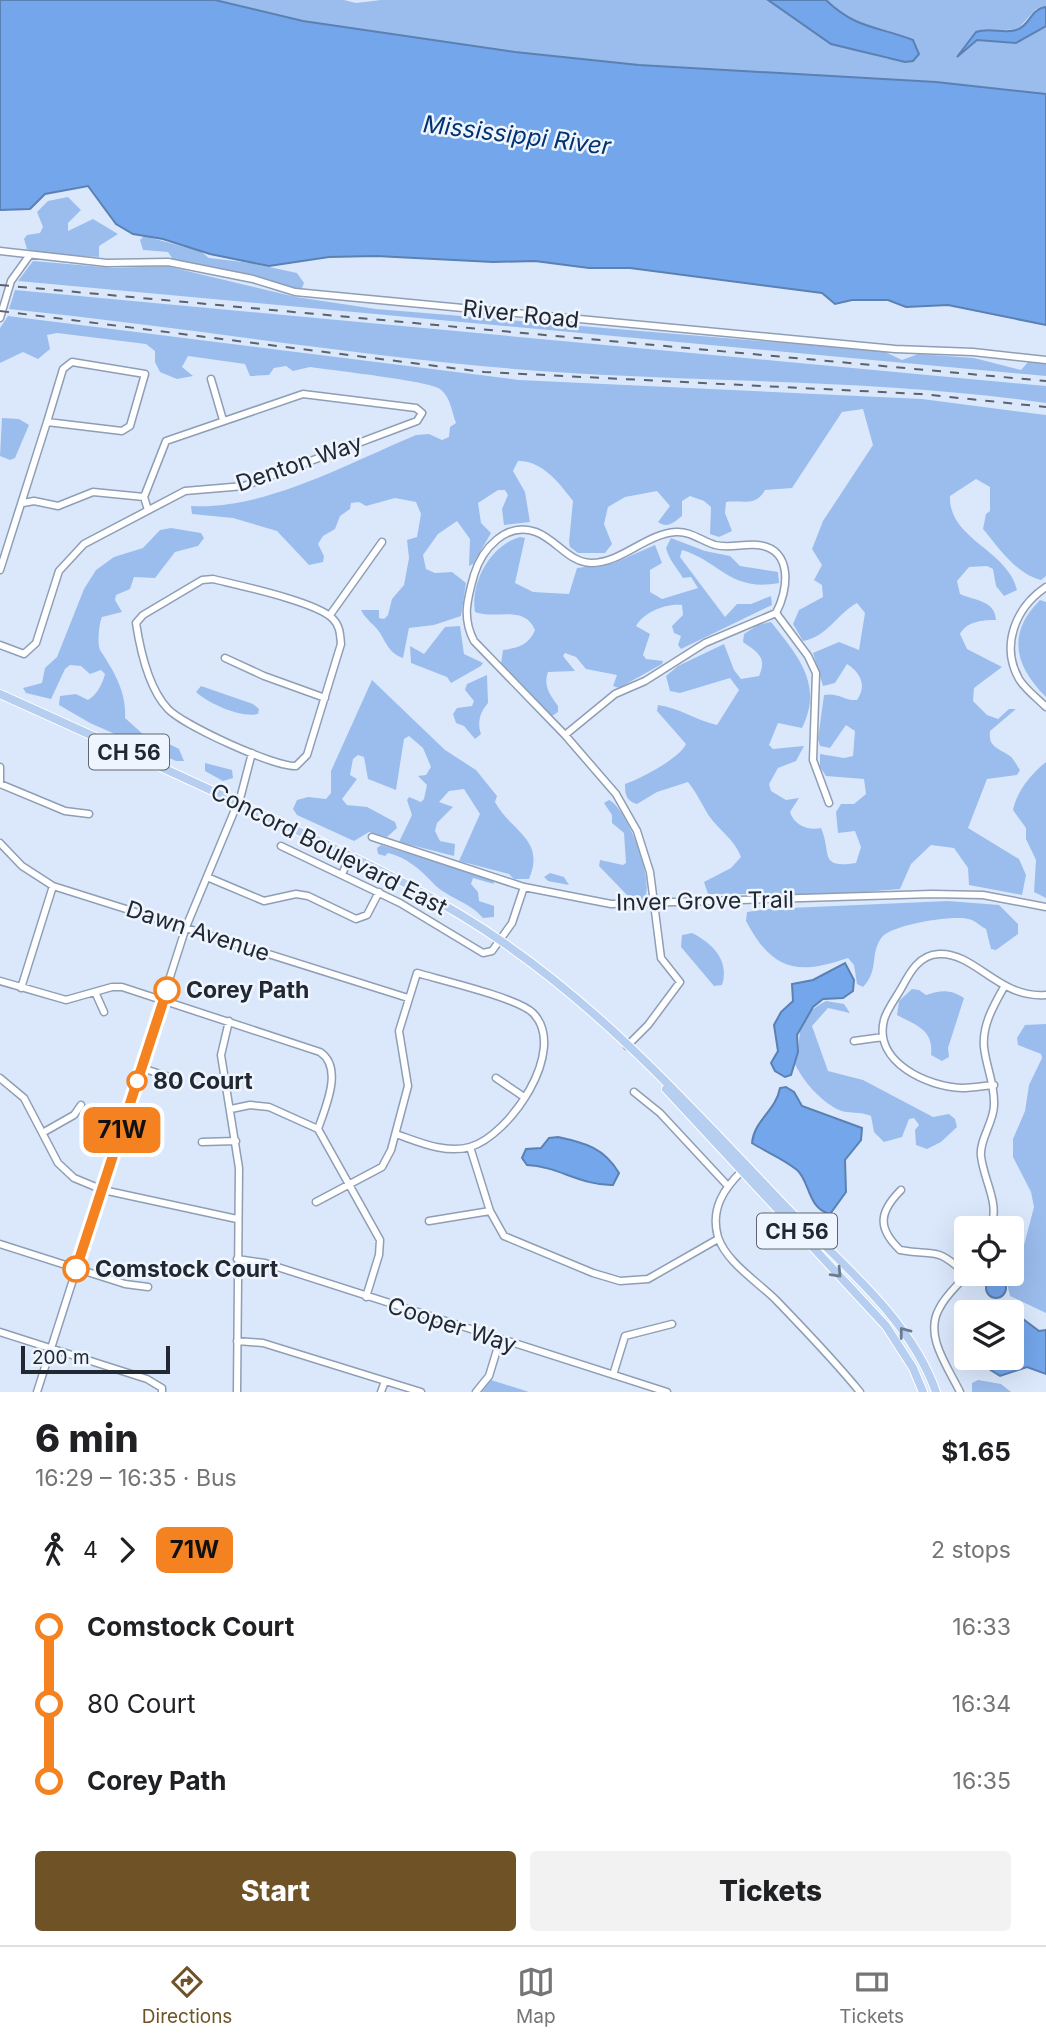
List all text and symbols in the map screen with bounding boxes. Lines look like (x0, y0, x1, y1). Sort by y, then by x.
water label: Mississippi River (421, 109, 613, 161)
street label: River Road (461, 294, 581, 334)
street label: Denton Way (232, 428, 366, 498)
road number: CH 56 (89, 734, 169, 770)
street label: Concord Boulevard East (206, 777, 452, 921)
street label: Inver Grove Trail (616, 885, 794, 917)
street label: Dawn Avenue (123, 895, 273, 967)
place label: Corey Path (186, 976, 309, 1004)
marker: Corey Path (154, 977, 180, 1003)
place label: 80 Court (153, 1067, 253, 1095)
marker: 80 Court (127, 1071, 147, 1091)
line badge: 71W (82, 1107, 162, 1153)
text: 71W (97, 1115, 147, 1144)
road number: CH 56 (757, 1214, 837, 1248)
map controls (954, 1216, 1024, 1370)
button: locate (954, 1216, 1024, 1286)
place label: Comstock Court (95, 1255, 279, 1283)
marker: Comstock Court (63, 1256, 89, 1282)
one-way arrow (828, 1265, 841, 1278)
street label: Cooper Way (384, 1291, 520, 1359)
button: layers (954, 1300, 1024, 1370)
one-way arrow (899, 1328, 912, 1340)
scale bar (21, 1343, 170, 1375)
text: 200 m (32, 1346, 90, 1369)
text: 6 min (35, 1415, 139, 1461)
text: $1.65 (941, 1436, 1011, 1467)
text: 16:29 – 16:35 · Bus (35, 1464, 237, 1492)
icon: walk (35, 1531, 73, 1569)
icon: forward (108, 1531, 146, 1569)
text: 71W (170, 1535, 219, 1564)
text: 4 (83, 1536, 98, 1564)
text: 2 stops (931, 1536, 1011, 1564)
text: Comstock Court (87, 1611, 294, 1642)
text: 16:33 (952, 1613, 1011, 1641)
text: 80 Court (87, 1688, 195, 1719)
text: 16:34 (952, 1690, 1011, 1718)
text: Corey Path (87, 1765, 226, 1796)
text: 16:35 (953, 1767, 1011, 1795)
button: Start (35, 1851, 516, 1931)
button: Tickets (530, 1851, 1011, 1931)
tab: Directions (142, 1963, 232, 2028)
tab: Map (516, 1963, 556, 2028)
tab: Tickets (839, 1963, 904, 2028)

